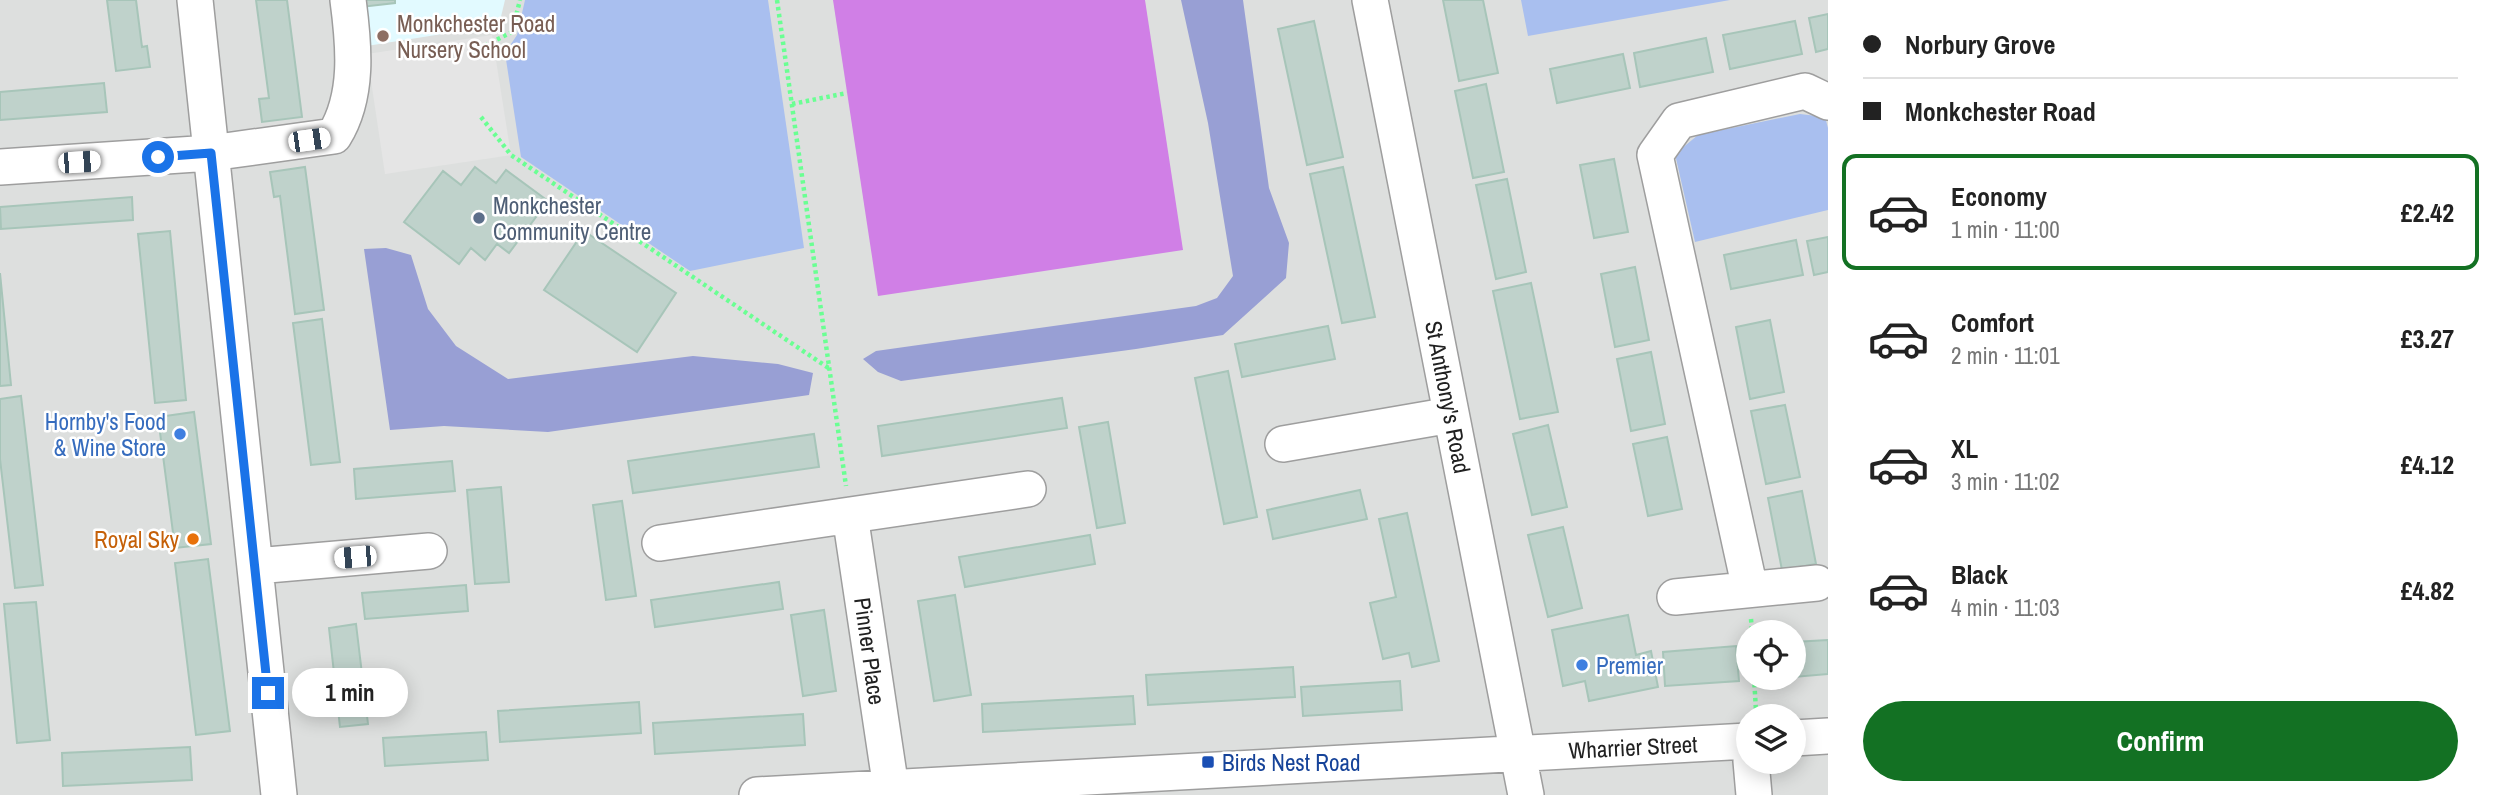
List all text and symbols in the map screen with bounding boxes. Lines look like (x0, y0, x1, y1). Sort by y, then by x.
place label: Monkchester Road Nursery School (397, 8, 555, 65)
text: Norbury Grove (1905, 27, 2055, 62)
marker: Monkchester Road Nursery School (375, 28, 391, 44)
text: Monkchester Road (1905, 94, 2096, 129)
car (287, 127, 332, 153)
route start (142, 141, 174, 173)
car (58, 150, 101, 174)
text: Economy (1951, 179, 2047, 214)
icon: car (1867, 181, 1930, 244)
place label: Monkchester Community Centre (493, 190, 651, 247)
text: £2.42 (2401, 195, 2454, 230)
marker: Monkchester Community Centre (471, 210, 487, 226)
text: 1 min · 11:00 (1951, 214, 2060, 245)
text: Comfort (1951, 305, 2034, 340)
icon: car (1867, 307, 1930, 370)
street label: St Anthony's Road (1418, 318, 1478, 476)
text: £3.27 (2401, 321, 2454, 356)
text: 2 min · 11:01 (1951, 340, 2060, 371)
place label: Hornby's Food & Wine Store (45, 406, 166, 463)
marker: Hornby's Food & Wine Store (172, 426, 188, 442)
text: XL (1951, 431, 1978, 466)
icon: car (1867, 433, 1930, 496)
text: £4.12 (2401, 447, 2454, 482)
text: 3 min · 11:02 (1951, 466, 2060, 497)
place label: Royal Sky (94, 524, 180, 555)
marker: Royal Sky (185, 531, 201, 547)
car (334, 545, 377, 569)
text: Black (1951, 557, 2008, 592)
icon: car (1867, 559, 1930, 622)
text: £4.82 (2401, 573, 2454, 608)
text: 4 min · 11:03 (1951, 592, 2060, 623)
street label: Pinner Place (847, 595, 893, 707)
map controls (1736, 620, 1806, 774)
button: locate (1736, 620, 1806, 690)
place label: Premier (1596, 650, 1664, 681)
marker: Premier (1574, 657, 1590, 673)
callout: 1 min (292, 668, 408, 718)
route end (252, 677, 284, 709)
text: 1 min (325, 677, 375, 708)
button: Confirm (1863, 701, 2458, 781)
button: layers (1736, 704, 1806, 774)
street label: Wharrier Street (1568, 728, 1698, 766)
place label: Birds Nest Road (1222, 747, 1360, 778)
marker: Birds Nest Road (1200, 754, 1216, 770)

